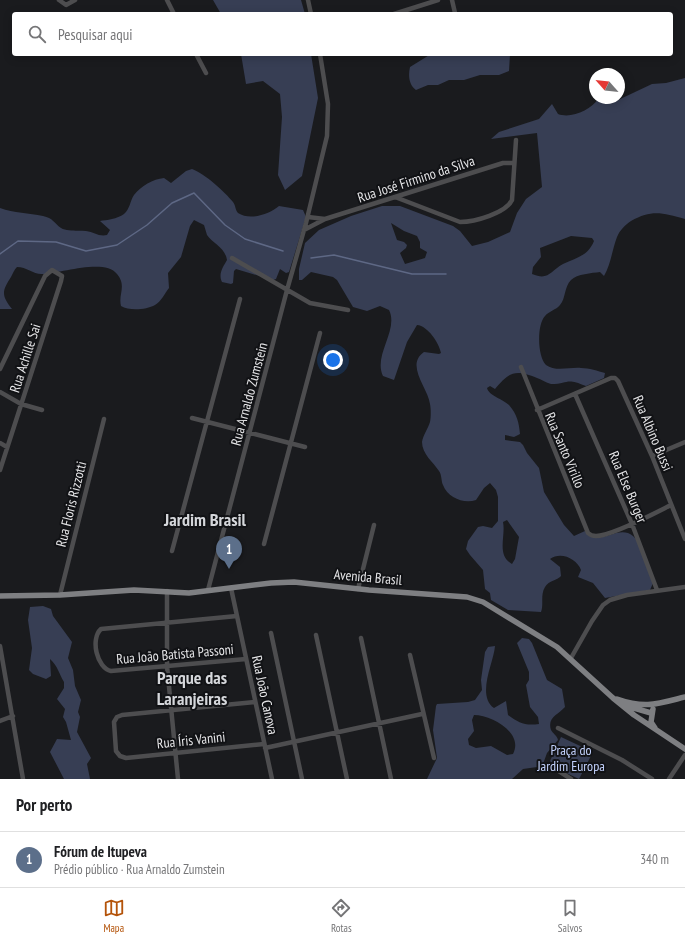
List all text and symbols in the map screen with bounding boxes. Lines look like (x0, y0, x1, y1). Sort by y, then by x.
search box (12, 12, 673, 56)
icon: search (26, 23, 48, 45)
text: Pesquisar aqui (58, 25, 132, 44)
north arrow (589, 68, 625, 104)
street label: Rua José Firmino da Silva (355, 152, 477, 206)
street label: Rua Achille Sai (5, 321, 45, 395)
street label: Rua Arnaldo Zumstein (227, 341, 271, 447)
your location (323, 350, 343, 370)
street label: Rua Albino Bussi (629, 393, 677, 473)
street label: Rua Santo Virillo (541, 409, 589, 491)
street label: Rua Else Burger (605, 448, 651, 526)
street label: Rua Floris Rizzotti (52, 459, 90, 549)
district label: Jardim Brasil (163, 508, 247, 531)
pin: 1 (216, 536, 242, 569)
street label: Avenida Brasil (333, 565, 404, 589)
street label: Rua João Batista Passoni (116, 640, 234, 668)
street label: Rua João Canova (248, 654, 282, 736)
district label: Parque das Laranjeiras (157, 666, 227, 710)
street label: Rua Íris Vanini (156, 727, 226, 753)
park label: Praça do Jardim Europa (536, 741, 605, 775)
text: Por perto (16, 794, 72, 816)
text: Fórum de Itupeva (54, 842, 147, 861)
text: 1 (26, 851, 32, 868)
text: 340 m (640, 851, 669, 868)
text: Prédio público · Rua Arnaldo Zumstein (54, 861, 225, 878)
tab: Mapa (103, 897, 125, 935)
tab: Rotas (330, 897, 352, 935)
tab: Salvos (558, 897, 582, 935)

